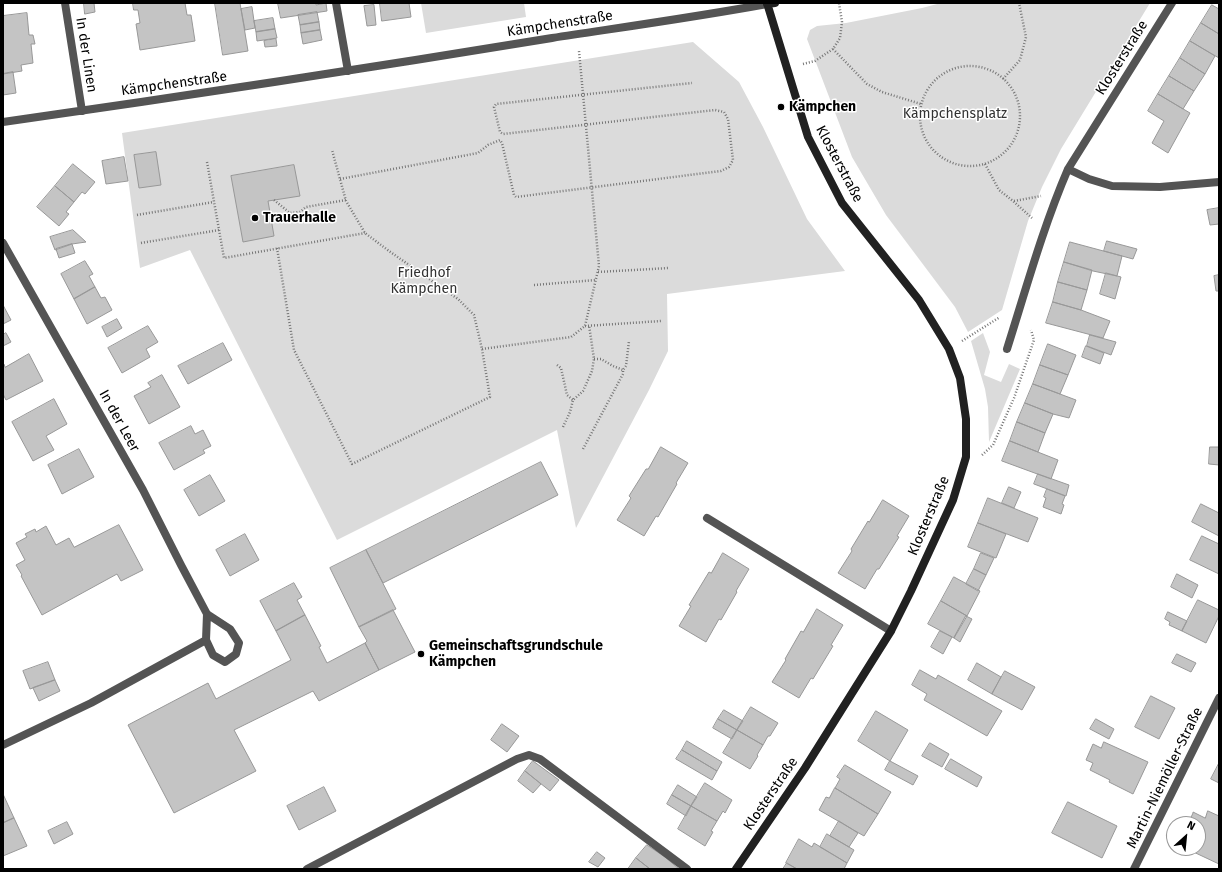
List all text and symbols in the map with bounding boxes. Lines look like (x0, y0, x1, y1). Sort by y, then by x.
street label: Kämpchenstraße (506, 7, 614, 41)
street label: In der Linen (72, 16, 100, 94)
street label: Klosterstraße (1092, 18, 1152, 98)
street label: Kämpchenstraße (120, 68, 228, 100)
place label: Kämpchen (789, 99, 856, 115)
marker: Kämpchen (776, 102, 786, 112)
park label: Kämpchensplatz (903, 106, 1007, 122)
street label: Klosterstraße (812, 123, 866, 205)
place label: Trauerhalle (263, 210, 336, 226)
marker: Trauerhalle (250, 213, 260, 223)
park label: Friedhof Kämpchen (391, 265, 457, 298)
street label: In der Leer (95, 387, 143, 455)
street label: Klosterstraße (905, 474, 953, 558)
place label: Gemeinschaftsgrundschule Kämpchen (429, 638, 603, 670)
marker: Gemeinschaftsgrundschule Kämpchen (416, 649, 426, 659)
street label: Martin-Niemöller-Straße (1123, 705, 1207, 851)
street label: Klosterstraße (740, 754, 802, 834)
north arrow (1166, 816, 1206, 856)

